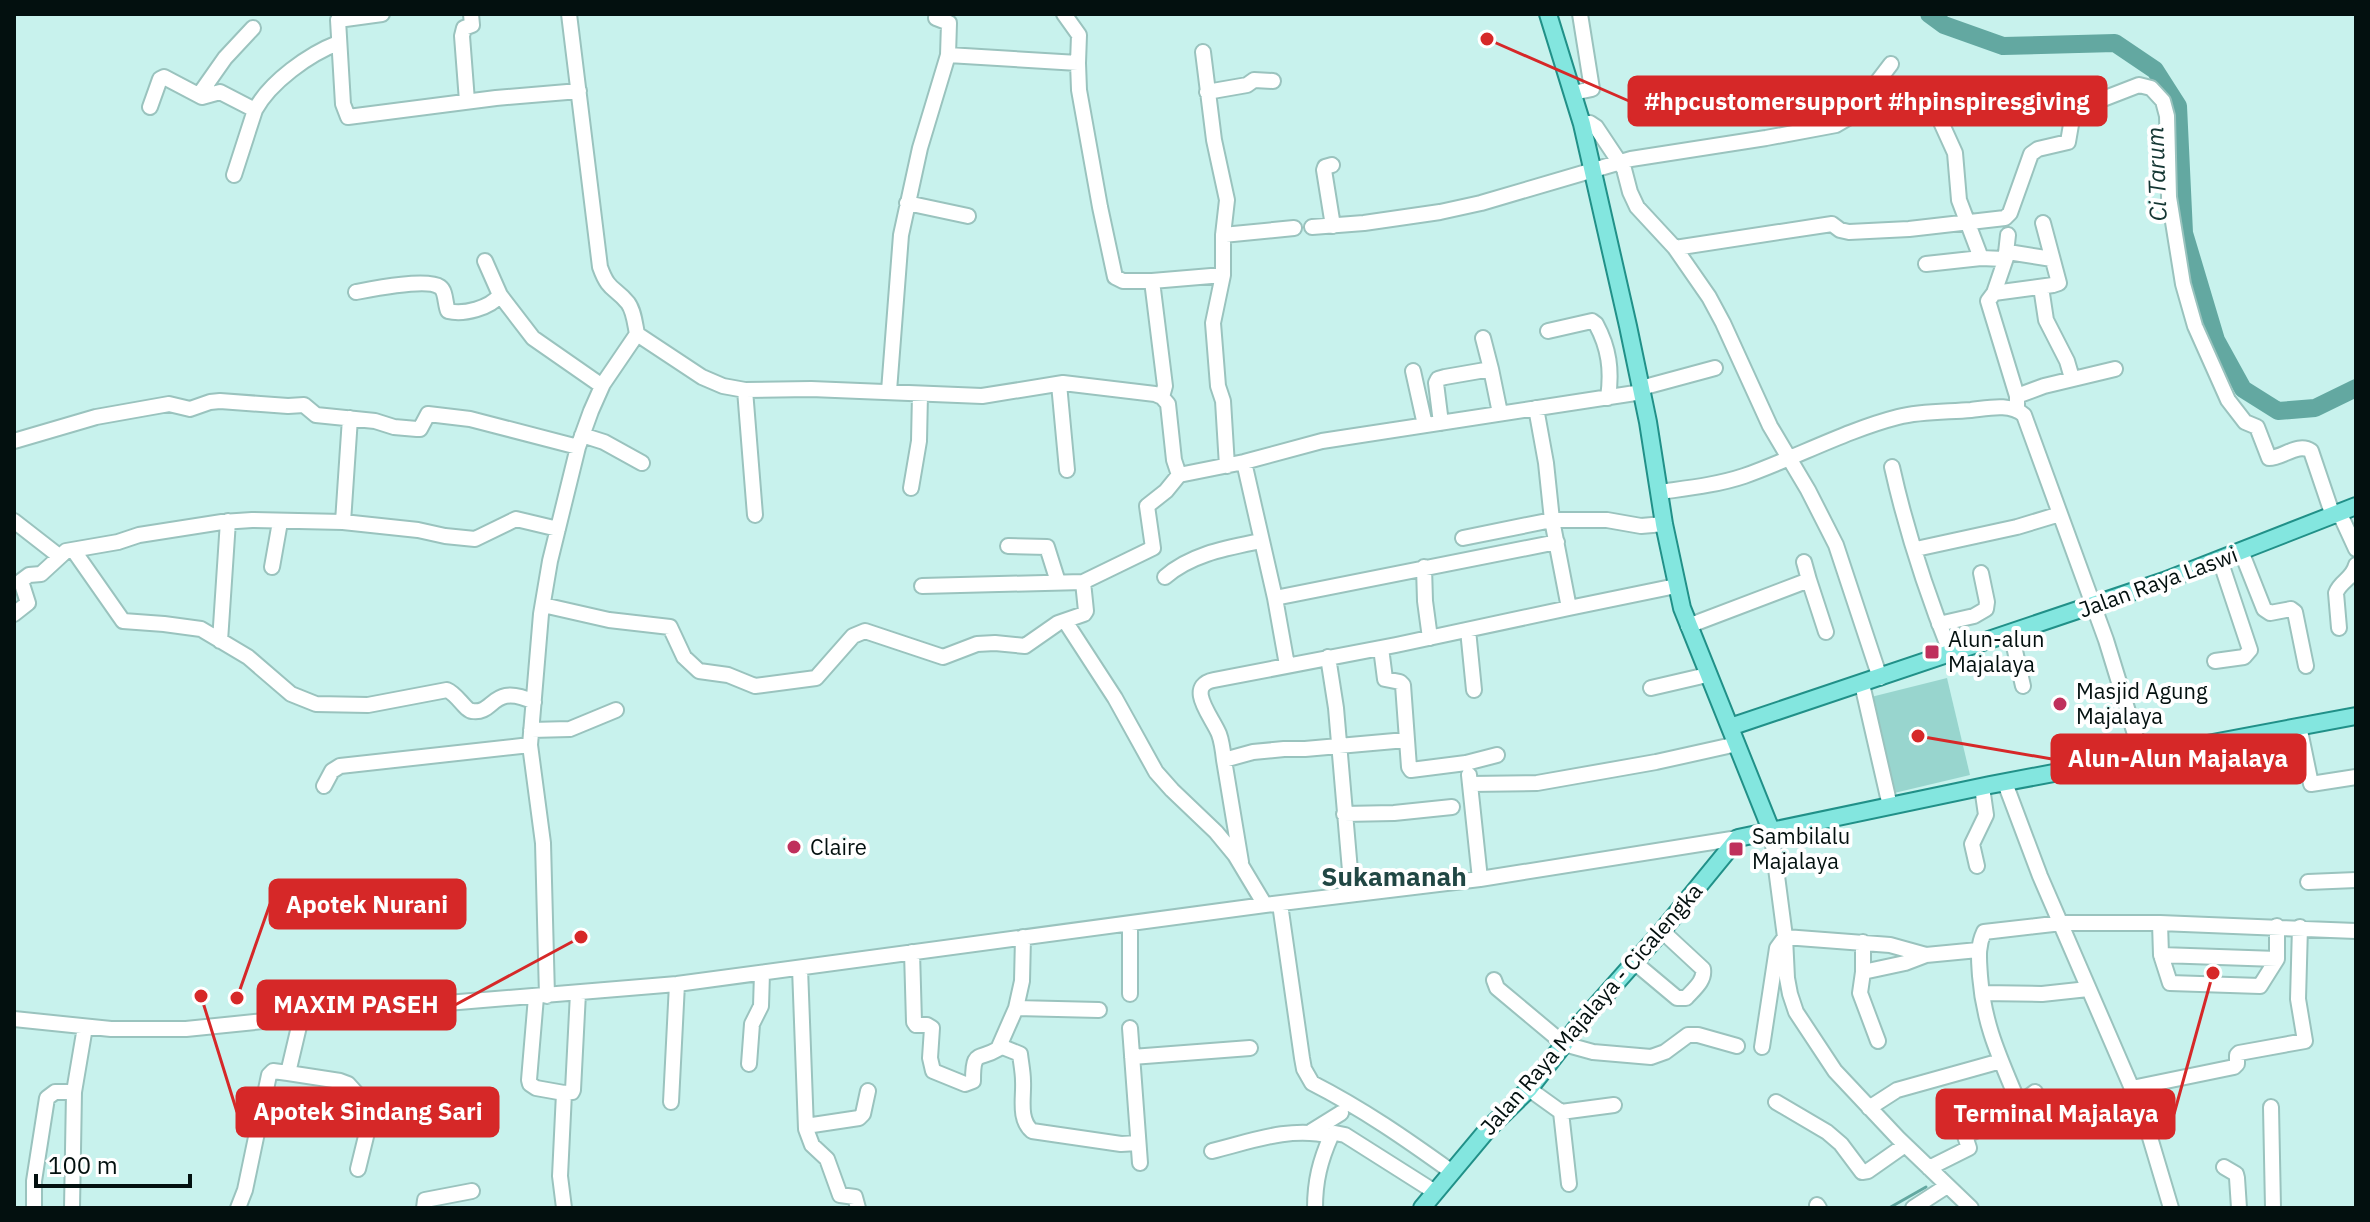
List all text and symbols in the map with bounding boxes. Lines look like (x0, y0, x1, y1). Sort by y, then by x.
callout: #hpcustomersupport #hpinspiresgiving (1629, 77, 2106, 125)
text: #hpcustomersupport #hpinspiresgiving (1644, 85, 2090, 117)
water label: Ci Tarum (2138, 126, 2174, 222)
street label: Jalan Raya Laswi (2074, 539, 2241, 624)
place label: Alun-alun Majalaya (1948, 624, 2045, 678)
marker: Alun-alun Majalaya (1923, 643, 1941, 661)
place label: Masjid Agung Majalaya (2076, 676, 2208, 730)
marker: Masjid Agung Majalaya (2051, 695, 2069, 713)
callout: Alun-Alun Majalaya (2052, 735, 2305, 783)
text: Alun-Alun Majalaya (2068, 742, 2288, 774)
place label: Sambilalu Majalaya (1752, 821, 1850, 875)
place label: Claire (810, 832, 867, 861)
marker: Claire (785, 838, 803, 856)
marker: Sambilalu Majalaya (1727, 840, 1745, 858)
district label: Sukamanah (1321, 859, 1467, 893)
street label: Jalan Raya Majalaya - Cicalengka (1473, 876, 1708, 1141)
callout: Apotek Nurani (270, 880, 465, 928)
text: Apotek Nurani (286, 888, 448, 920)
callout: MAXIM PASEH (258, 981, 455, 1029)
text: MAXIM PASEH (273, 988, 439, 1020)
callout: Apotek Sindang Sari (237, 1088, 498, 1136)
callout: Terminal Majalaya (1937, 1090, 2174, 1138)
text: Apotek Sindang Sari (253, 1095, 483, 1127)
text: Terminal Majalaya (1953, 1097, 2159, 1129)
scale bar (36, 1138, 190, 1188)
text: 100 m (48, 1149, 118, 1181)

